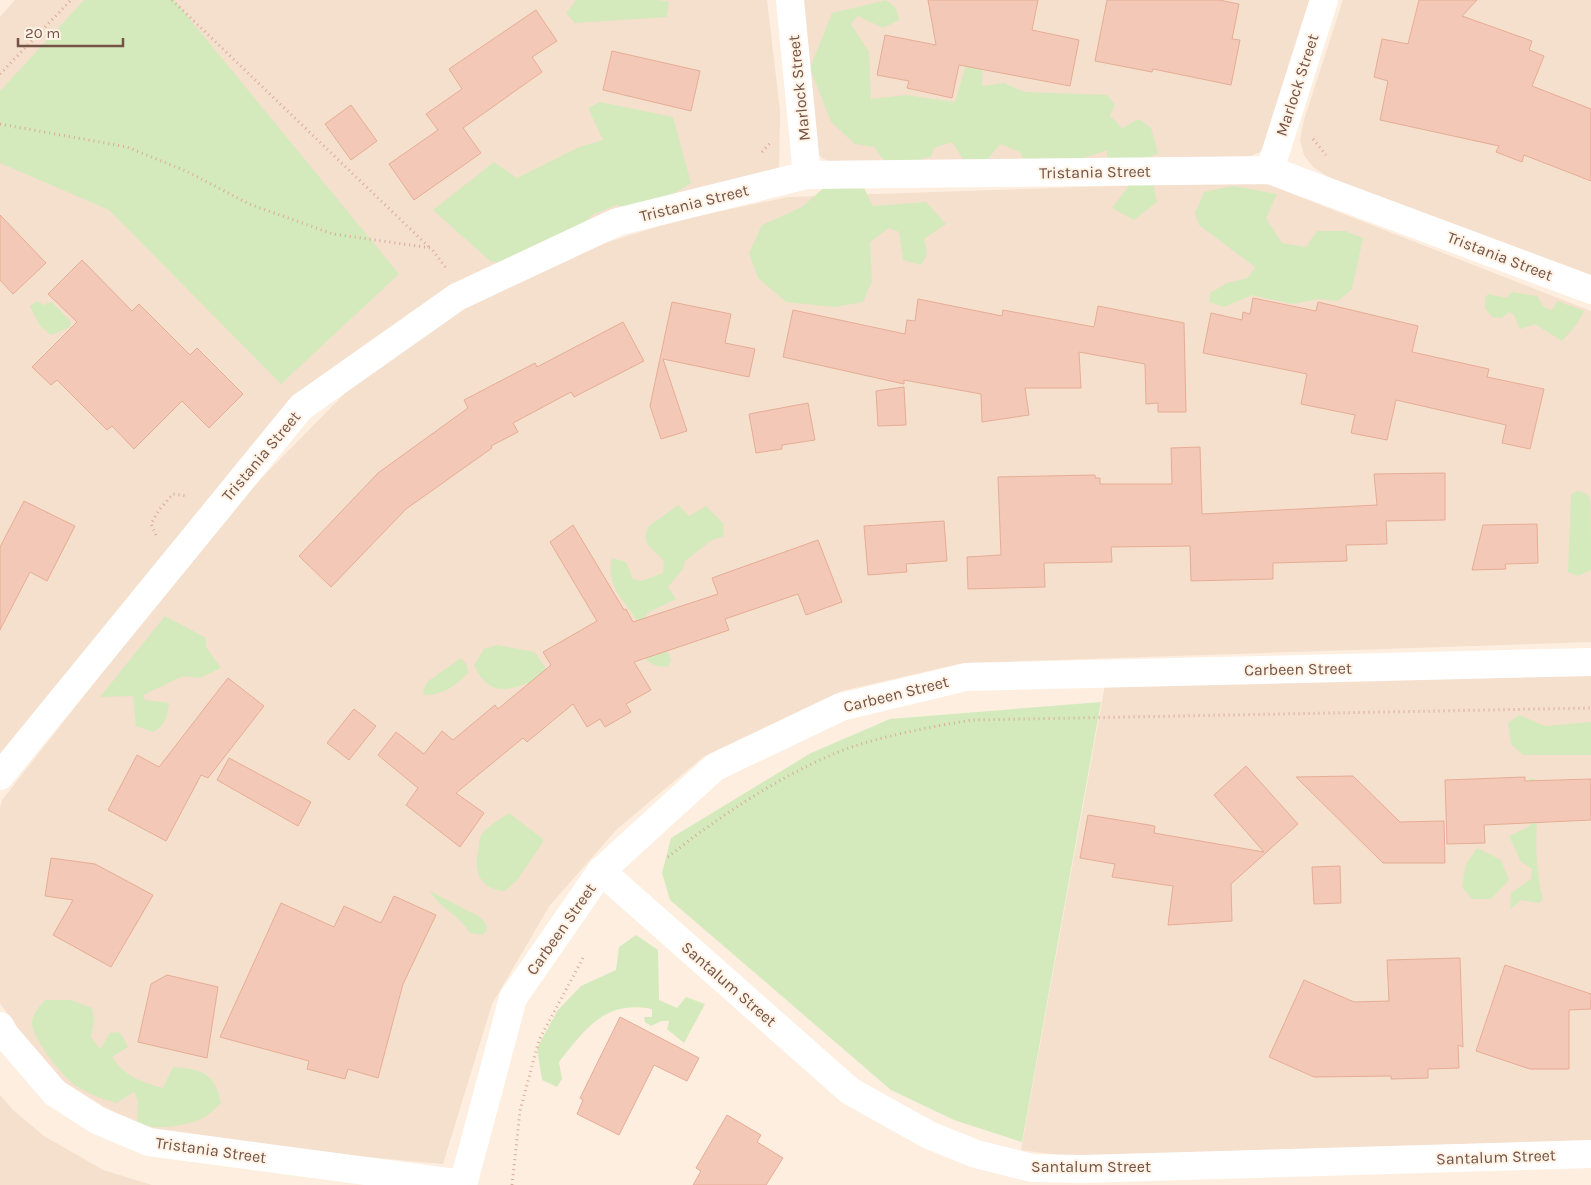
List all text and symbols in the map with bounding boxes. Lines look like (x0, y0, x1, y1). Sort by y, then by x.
scale bar (18, 15, 122, 47)
text: 20 m (25, 24, 60, 42)
street label: Marlock Street (1272, 31, 1322, 139)
street label: Marlock Street (784, 34, 814, 142)
street label: Tristania Street (1039, 162, 1151, 182)
street label: Tristania Street (638, 180, 750, 226)
street label: Tristania Street (1445, 227, 1555, 285)
street label: Tristania Street (218, 407, 304, 505)
street label: Carbeen Street (1244, 659, 1352, 679)
street label: Carbeen Street (841, 672, 951, 716)
street label: Carbeen Street (522, 879, 600, 979)
street label: Santalum Street (678, 938, 780, 1030)
street label: Tristania Street (154, 1133, 268, 1167)
street label: Santalum Street (1436, 1145, 1556, 1169)
street label: Santalum Street (1031, 1157, 1151, 1176)

